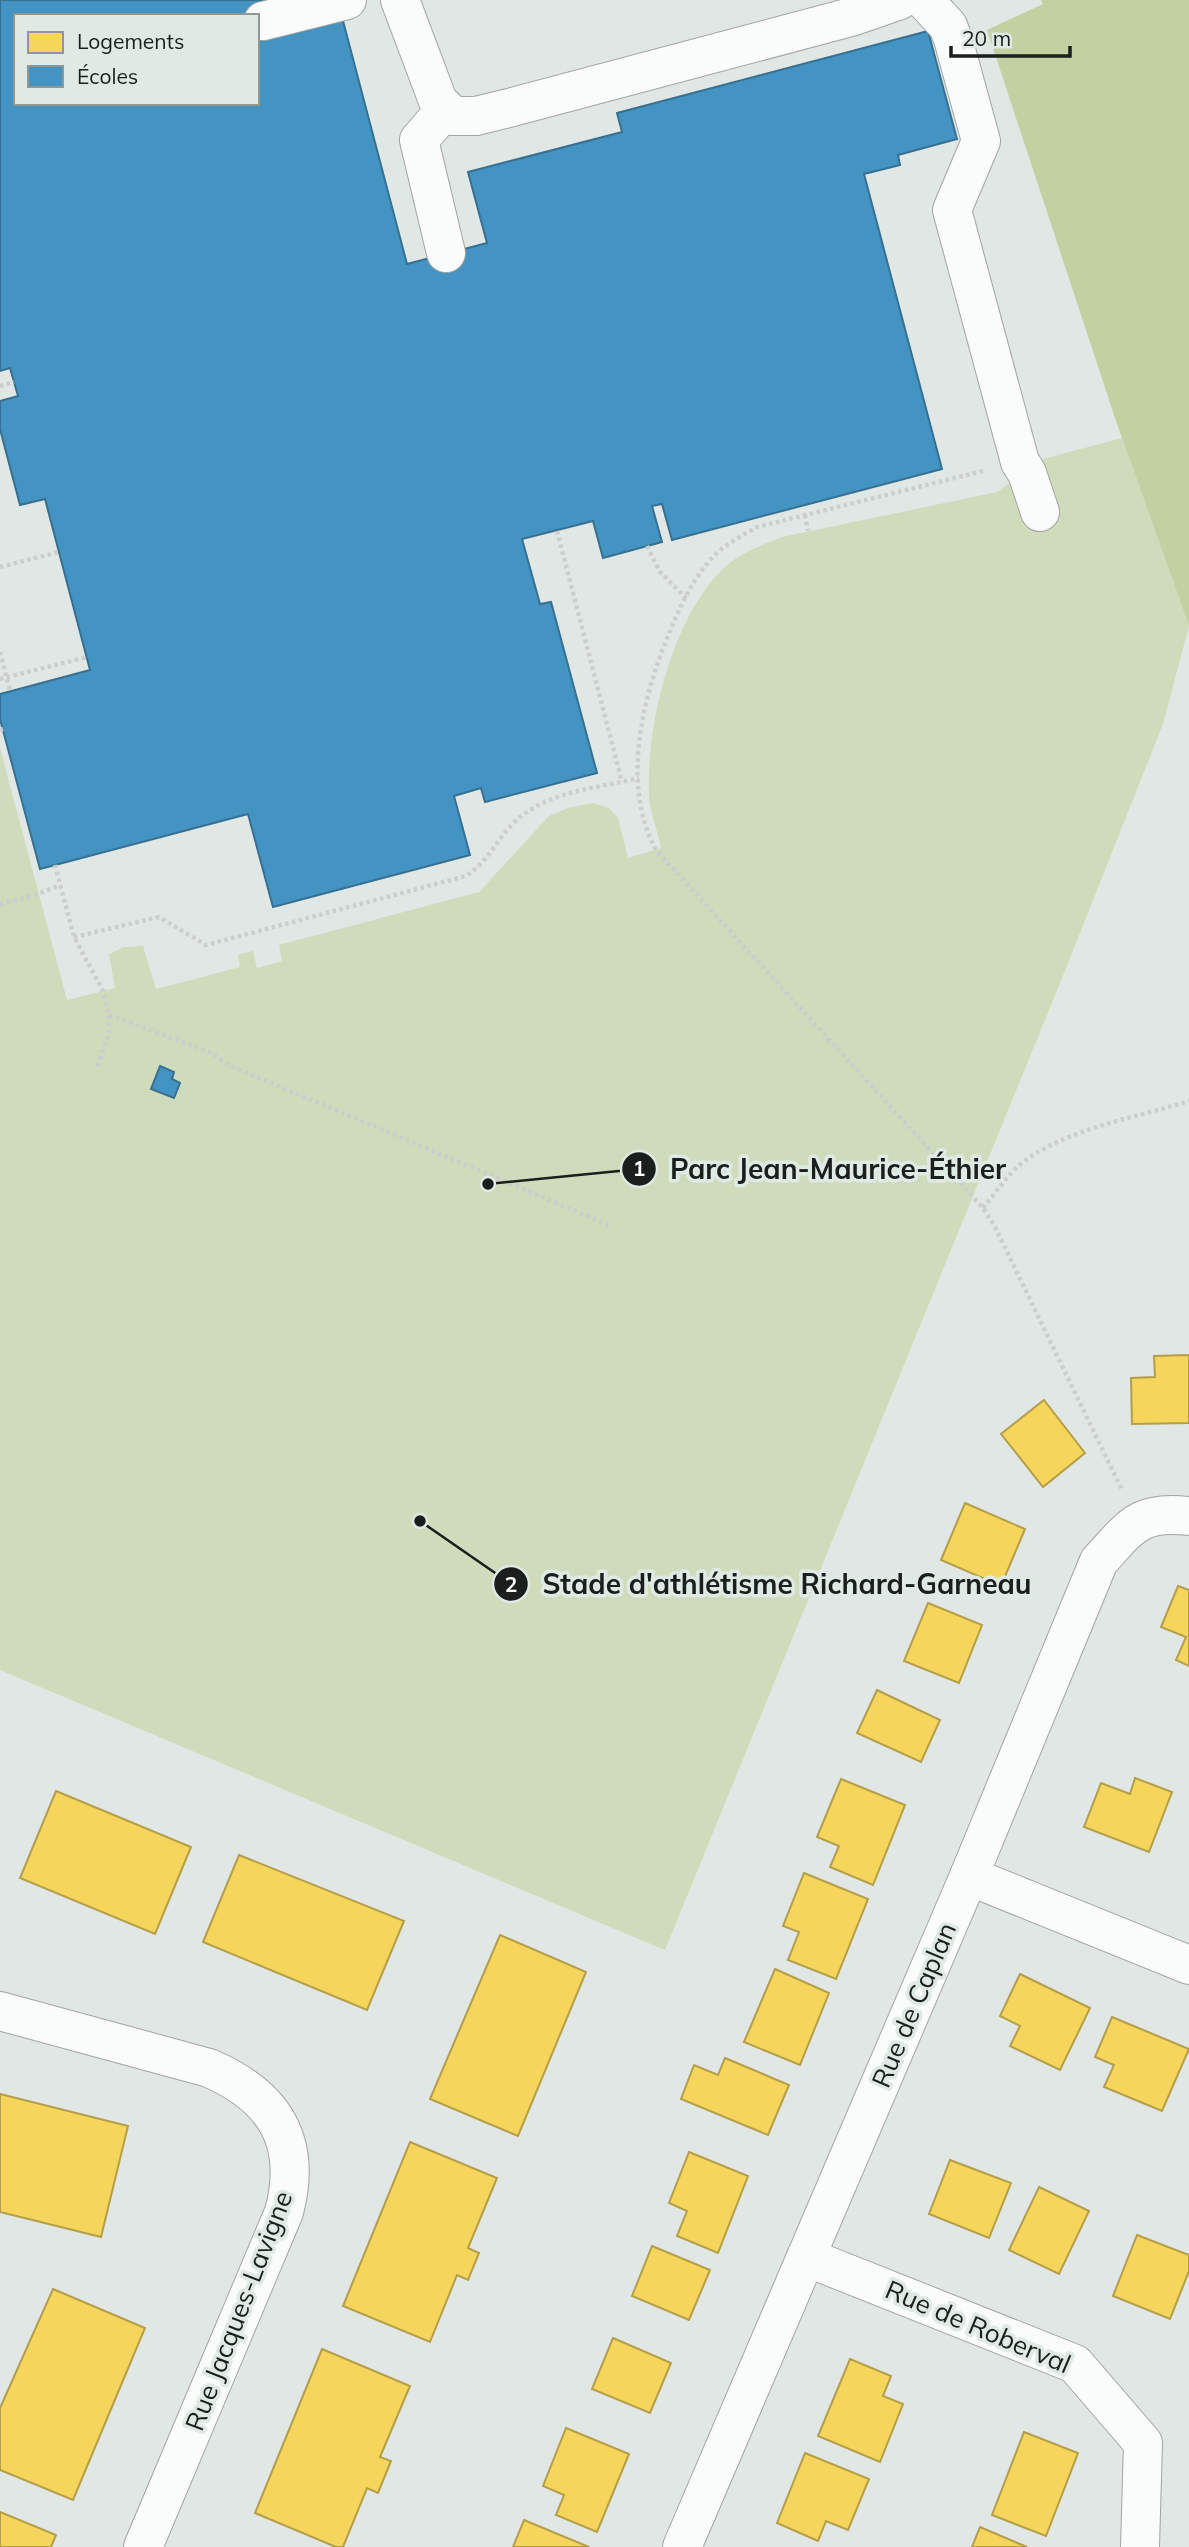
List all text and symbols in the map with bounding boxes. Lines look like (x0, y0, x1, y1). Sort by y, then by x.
legend (14, 14, 259, 105)
scale bar (951, 14, 1070, 58)
text: 20 m (962, 25, 1011, 51)
text: Logements (77, 28, 184, 54)
text: Écoles (77, 63, 138, 89)
callout: Parc Jean-Maurice-Éthier (621, 1144, 1020, 1193)
text: Parc Jean-Maurice-Éthier (670, 1151, 1006, 1186)
text: 1 (633, 1155, 645, 1181)
callout: Stade d'athlétisme Richard-Garneau (494, 1560, 1046, 1609)
text: Stade d'athlétisme Richard-Garneau (542, 1566, 1032, 1601)
text: 2 (505, 1571, 517, 1597)
street label: Rue de Caplan (864, 1917, 963, 2092)
street label: Rue Jacques-Lavigne (178, 2186, 299, 2435)
street label: Rue de Roberval (880, 2273, 1076, 2380)

